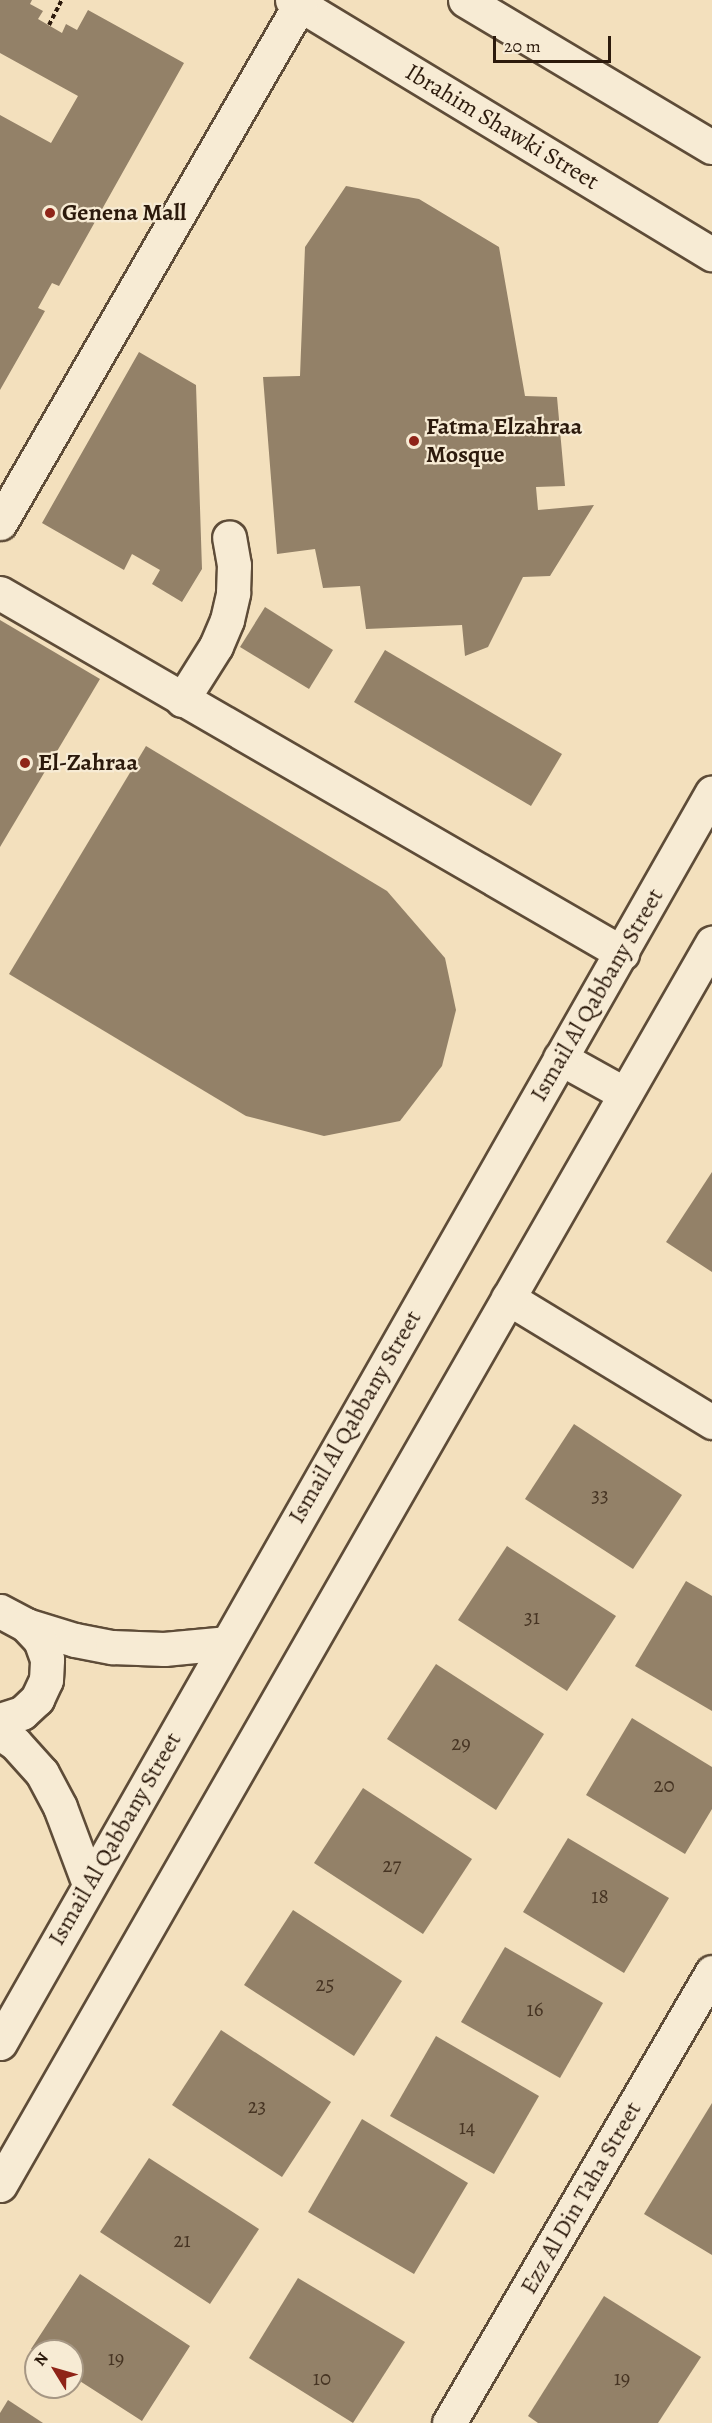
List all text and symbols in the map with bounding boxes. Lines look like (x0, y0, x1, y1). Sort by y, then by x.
scale bar (496, 24, 614, 62)
text: 20 m (504, 34, 541, 58)
street label: Ibrahim Shawki Street (400, 58, 604, 196)
place label: Genena Mall (62, 199, 186, 227)
marker: Genena Mall (43, 206, 57, 220)
place label: Fatma Elzahraa Mosque (426, 413, 582, 469)
marker: Fatma Elzahraa Mosque (407, 434, 421, 448)
place label: El-Zahraa (38, 749, 138, 777)
marker: El-Zahraa (16, 754, 34, 772)
street label: Ismail Al Qabbany Street (524, 883, 670, 1107)
street label: Ismail Al Qabbany Street (282, 1305, 428, 1529)
house number: 33 (591, 1482, 609, 1508)
house number: 31 (524, 1604, 540, 1630)
street label: Ismail Al Qabbany Street (42, 1727, 188, 1951)
house number: 29 (451, 1730, 471, 1756)
house number: 20 (653, 1772, 675, 1798)
house number: 27 (383, 1852, 401, 1878)
house number: 18 (591, 1883, 609, 1909)
house number: 25 (315, 1971, 335, 1997)
house number: 16 (527, 1996, 543, 2022)
house number: 23 (248, 2093, 266, 2119)
street label: Ezz Al Din Taha Street (514, 2097, 648, 2299)
house number: 14 (459, 2114, 475, 2140)
house number: 21 (173, 2227, 191, 2253)
north arrow (24, 2339, 84, 2399)
house number: 19 (108, 2345, 124, 2371)
text: N (29, 2348, 54, 2371)
house number: 10 (313, 2365, 331, 2391)
house number: 19 (614, 2365, 630, 2391)

